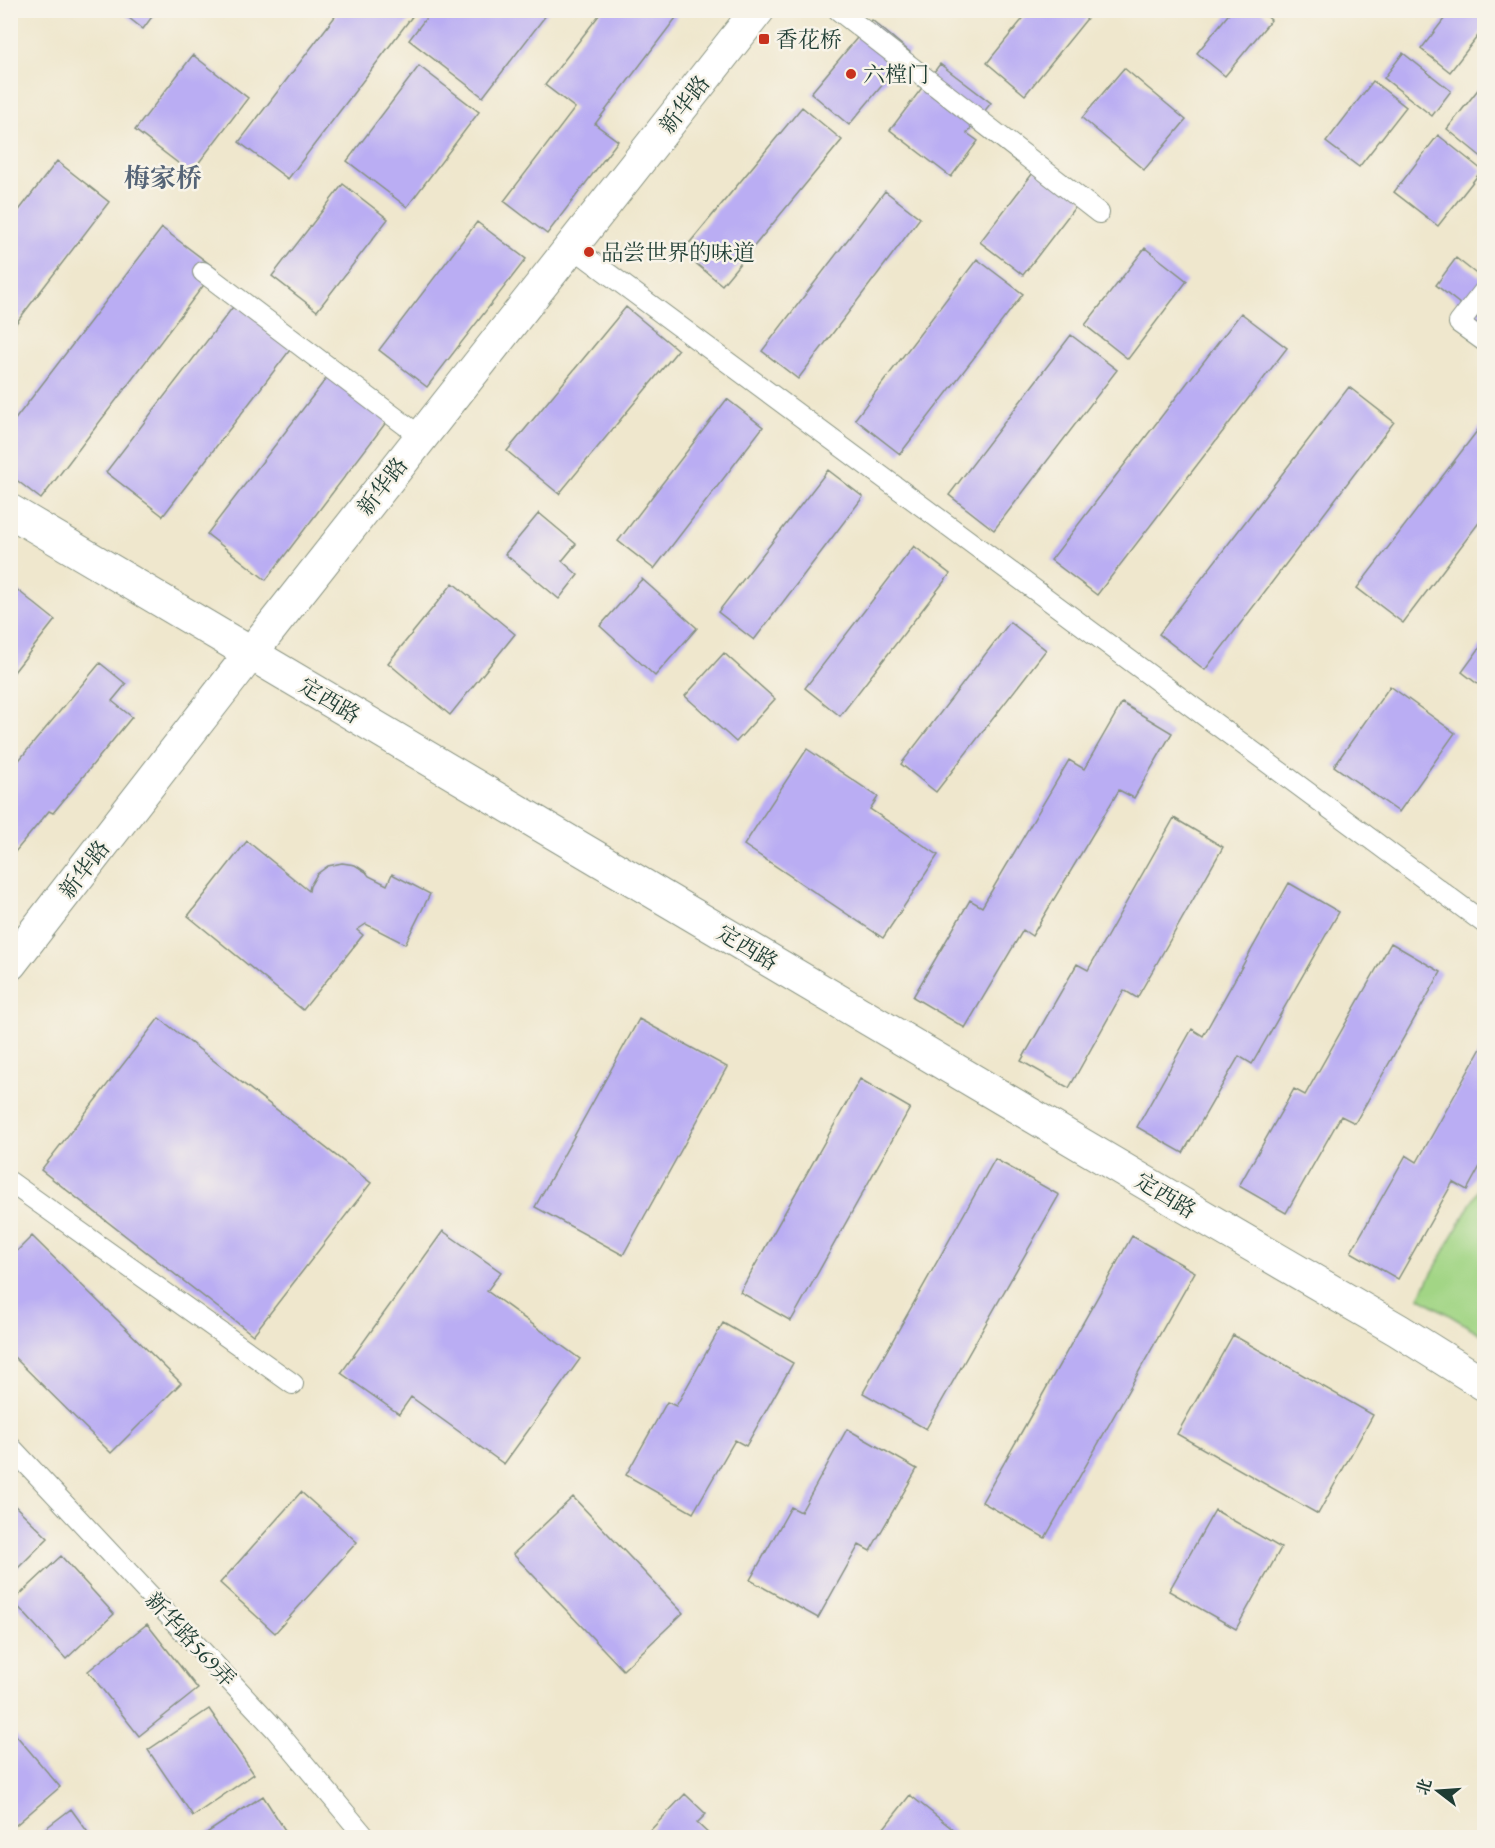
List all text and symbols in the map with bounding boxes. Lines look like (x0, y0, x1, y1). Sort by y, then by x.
place label: 香花桥 (776, 25, 842, 54)
marker: 香花桥 (757, 32, 771, 46)
place label: 六樘门 (863, 60, 929, 89)
marker: 六樘门 (844, 67, 858, 81)
street label: 新华路 (653, 69, 716, 139)
district label: 梅家桥 (124, 161, 202, 195)
place label: 品尝世界的味道 (601, 238, 755, 267)
marker: 品尝世界的味道 (582, 245, 596, 259)
street label: 新华路 (351, 451, 414, 521)
street label: 定西路 (294, 671, 366, 730)
street label: 新华路 (53, 834, 116, 904)
street label: 定西路 (712, 918, 784, 977)
street label: 定西路 (1130, 1166, 1202, 1225)
street label: 新华路569弄 (139, 1586, 242, 1693)
north arrow (1408, 1761, 1468, 1821)
text: 北 (1412, 1776, 1437, 1797)

